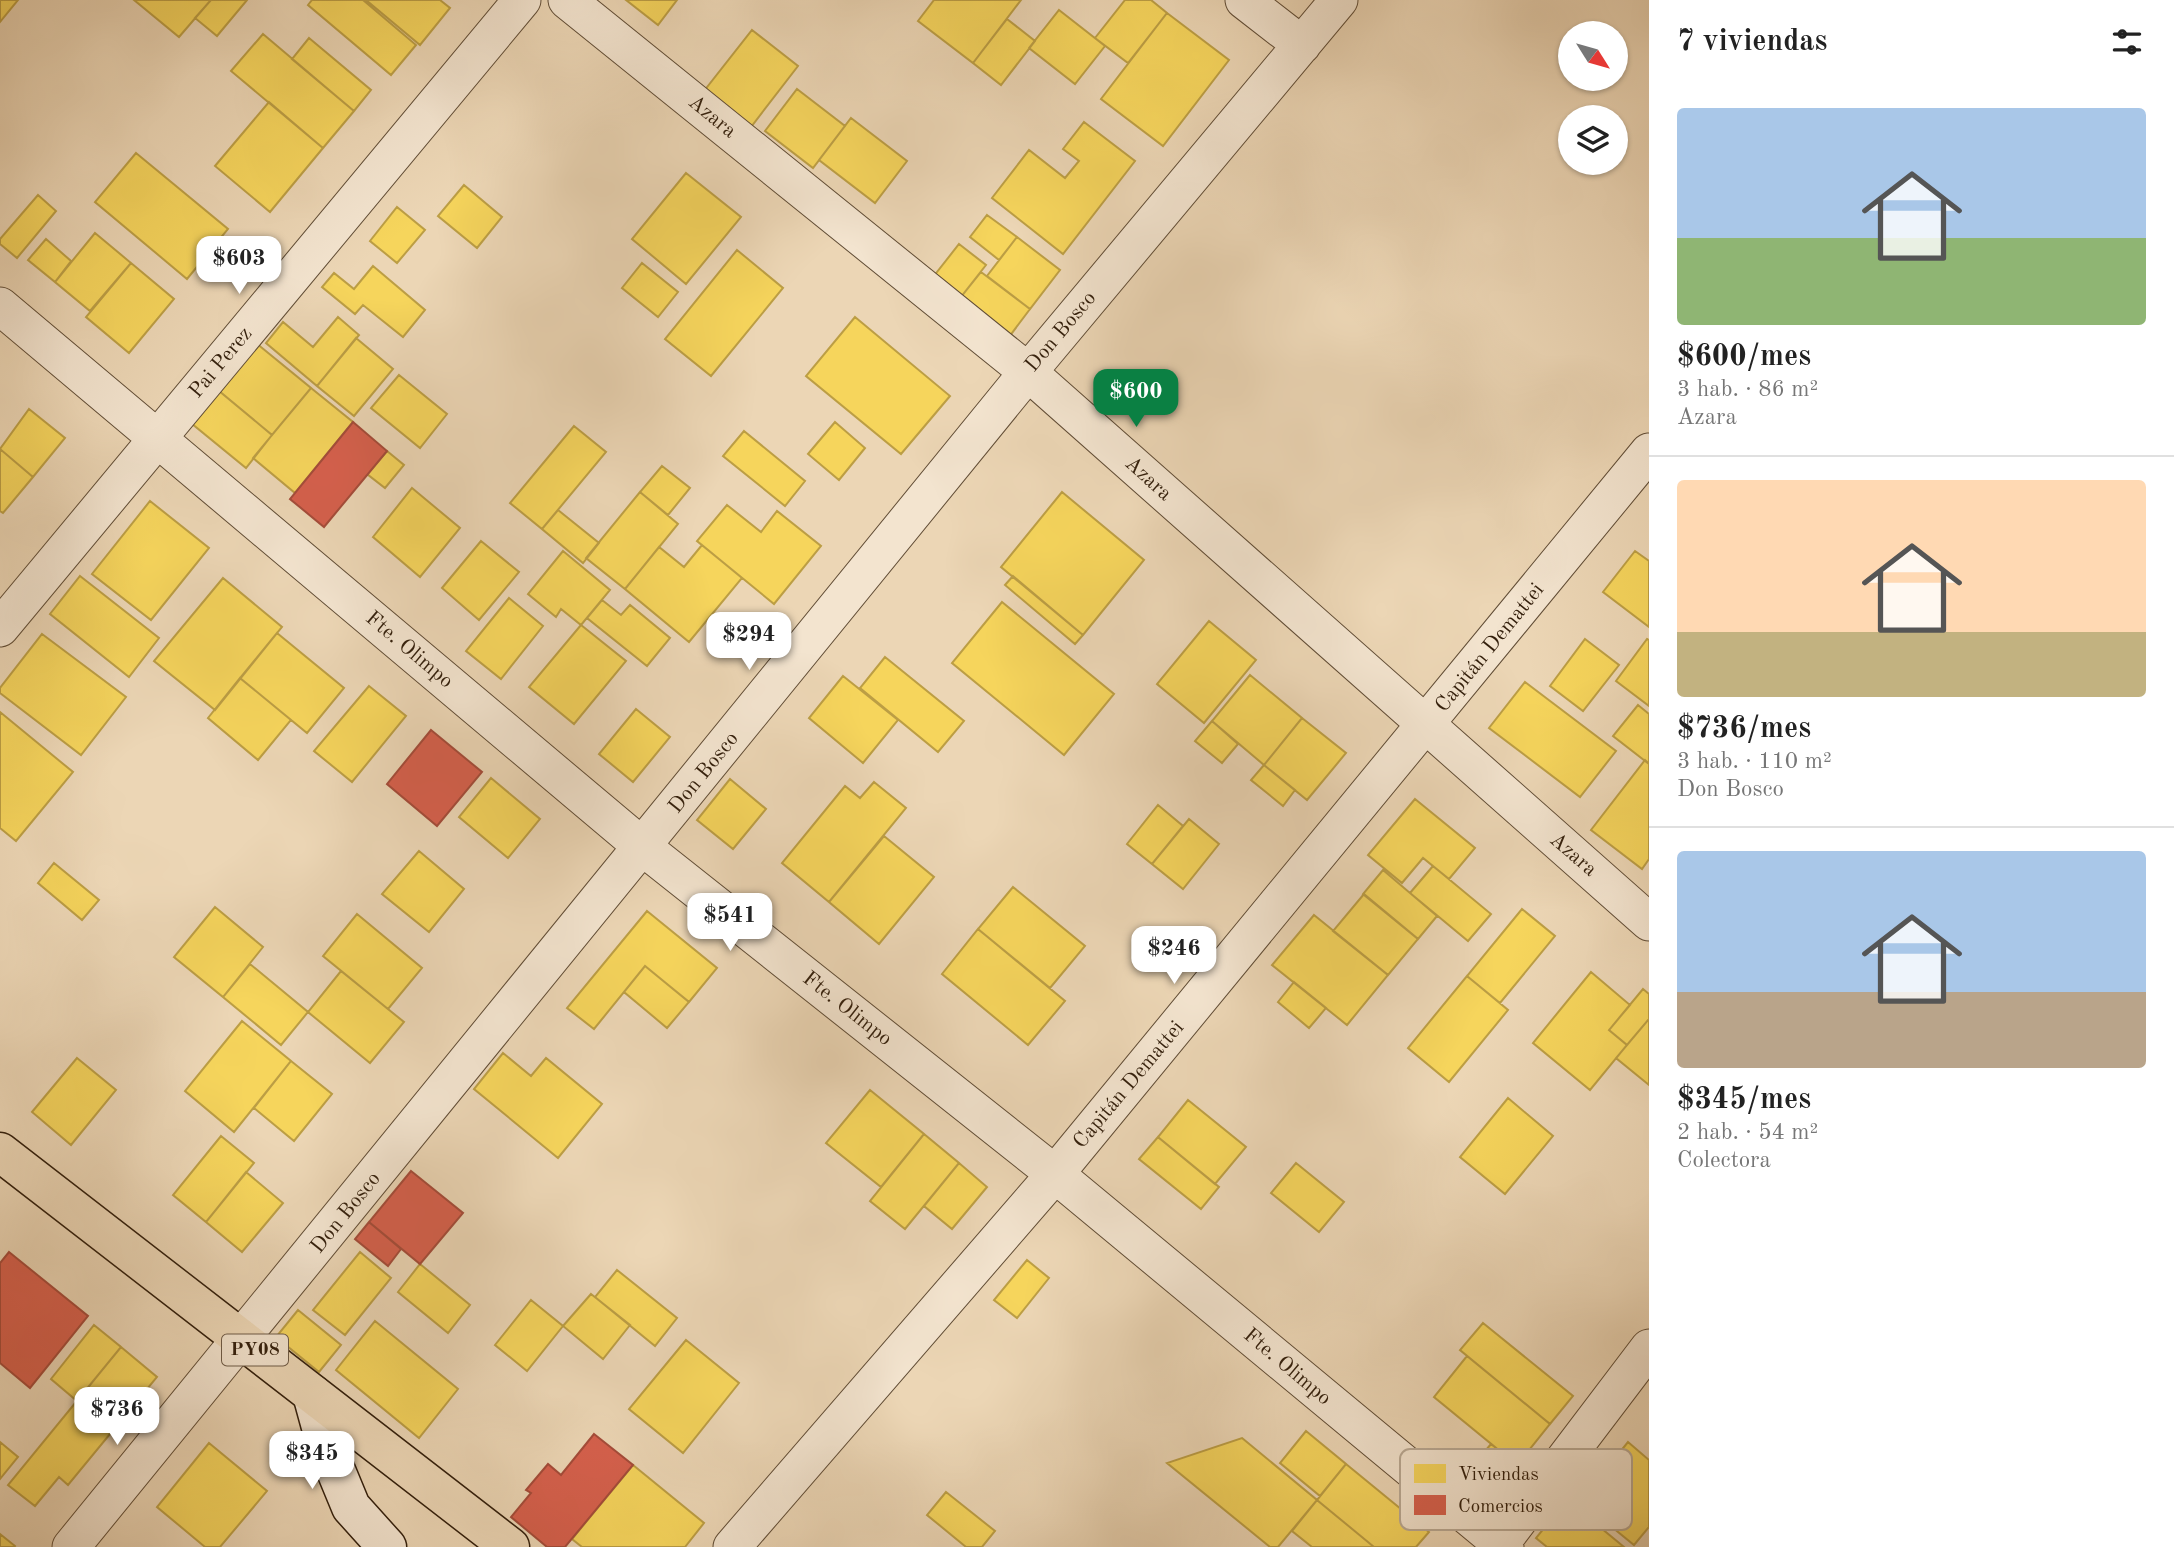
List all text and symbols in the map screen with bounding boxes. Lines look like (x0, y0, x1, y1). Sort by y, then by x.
north arrow (1558, 21, 1628, 91)
map controls (1558, 21, 1628, 175)
icon: filters (2108, 23, 2146, 61)
text: 7 viviendas (1677, 27, 1827, 57)
street label: Azara (684, 92, 740, 142)
button: layers (1558, 105, 1628, 175)
icon: home (1849, 153, 1975, 279)
pin: $603 (198, 236, 280, 296)
text: $603 (212, 247, 266, 270)
street label: Don Bosco (1022, 288, 1100, 376)
street label: Pai Perez (185, 323, 257, 403)
text: $600/mes (1677, 342, 1811, 372)
pin: $600 (1095, 370, 1177, 429)
text: 3 hab. · 86 m² (1677, 378, 1818, 401)
text: $600 (1109, 380, 1163, 403)
text: Azara (1677, 406, 1737, 429)
street label: Azara (1121, 453, 1175, 505)
icon: home (1849, 525, 1975, 651)
street label: Capitán Demattei (1432, 580, 1548, 716)
street label: Fte. Olimpo (361, 608, 457, 692)
pin: $294 (708, 612, 790, 672)
text: $294 (722, 623, 776, 646)
text: $736/mes (1677, 714, 1811, 744)
street label: Don Bosco (665, 728, 743, 818)
text: 3 hab. · 110 m² (1677, 750, 1832, 773)
text: Don Bosco (1677, 778, 1784, 801)
street label: Azara (1545, 829, 1601, 881)
pin: $541 (689, 894, 771, 953)
icon: home (1849, 896, 1975, 1022)
text: $541 (703, 904, 757, 927)
pin: $246 (1133, 926, 1215, 986)
text: $246 (1147, 937, 1201, 960)
street label: Fte. Olimpo (798, 968, 896, 1050)
street label: Capitán Demattei (1070, 1017, 1188, 1153)
text: $345/mes (1677, 1085, 1811, 1115)
text: 2 hab. · 54 m² (1677, 1121, 1818, 1144)
text: Colectora (1677, 1149, 1771, 1172)
street label: Don Bosco (307, 1168, 385, 1258)
street label: Fte. Olimpo (1239, 1325, 1335, 1409)
road number: PY08 (222, 1334, 288, 1366)
pin: $736 (76, 1388, 158, 1447)
text: $736 (90, 1398, 144, 1421)
pin: $345 (271, 1432, 353, 1491)
text: $345 (285, 1442, 339, 1465)
legend (1400, 1449, 1632, 1530)
text: Viviendas (1458, 1466, 1539, 1485)
text: Comercios (1458, 1498, 1543, 1517)

